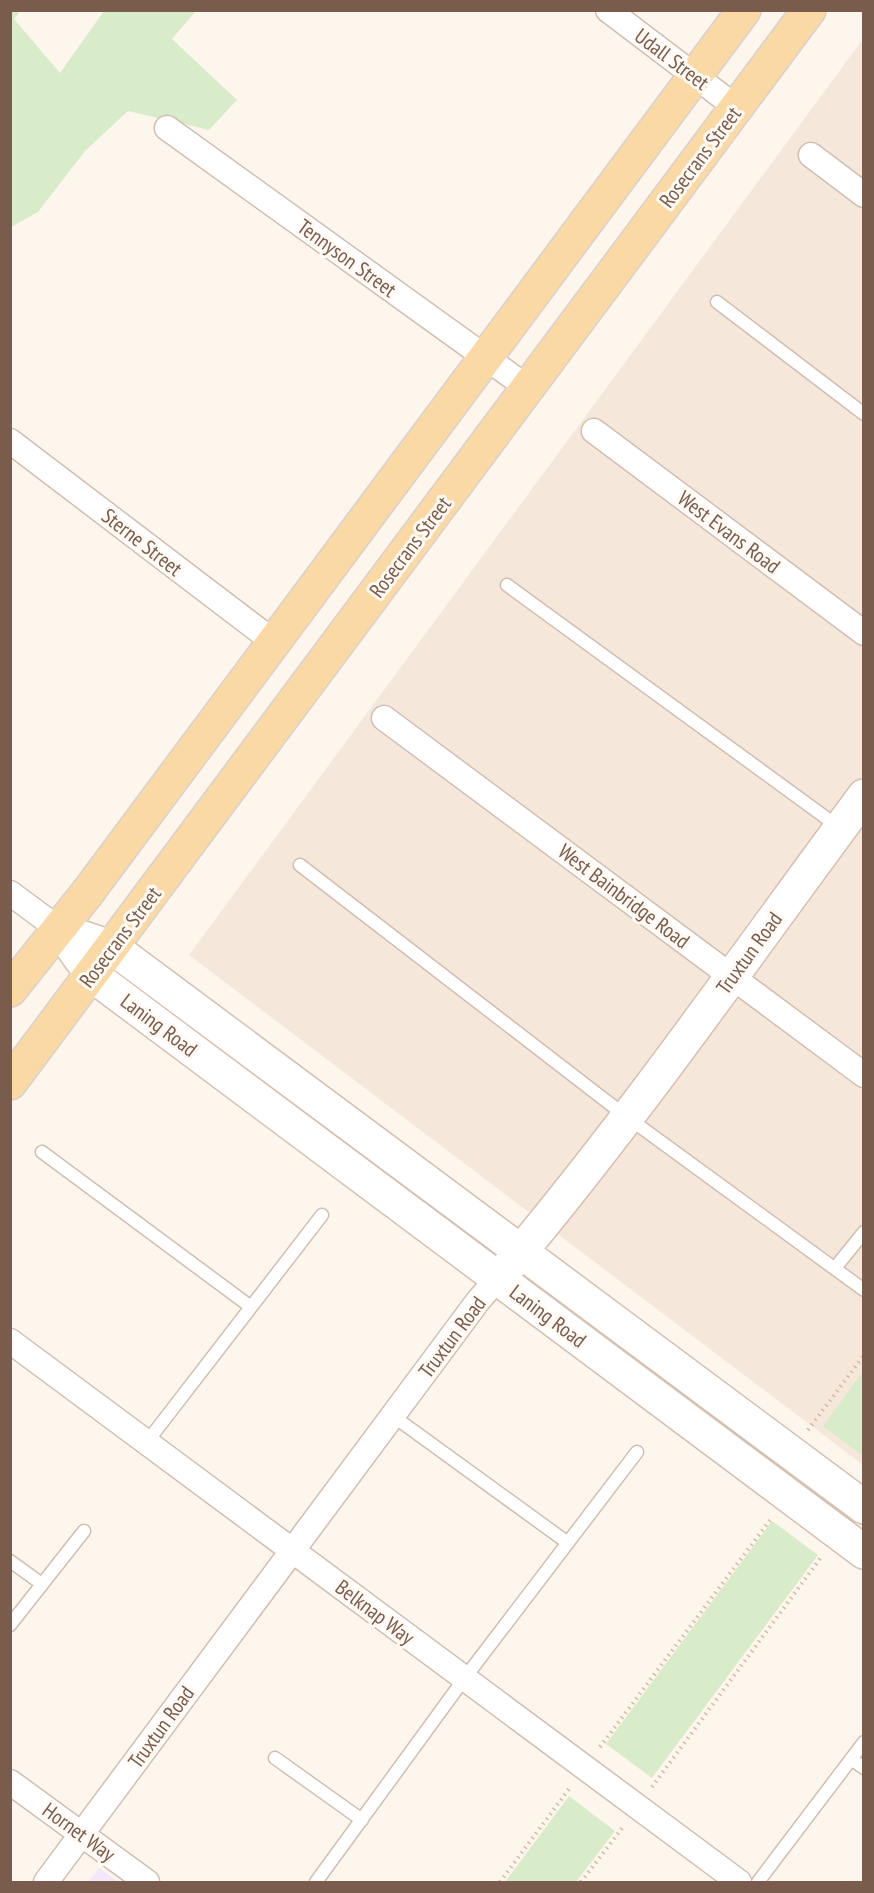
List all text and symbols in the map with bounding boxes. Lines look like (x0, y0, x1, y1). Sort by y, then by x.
street label: Udall Street (629, 22, 715, 96)
street label: Rosecrans Street (653, 101, 747, 213)
street label: Tennyson Street (292, 213, 402, 303)
street label: West Evans Road (672, 485, 786, 579)
street label: Rosecrans Street (363, 491, 457, 603)
street label: Sterne Street (96, 502, 188, 582)
street label: West Bainbridge Road (553, 838, 695, 954)
street label: Rosecrans Street (73, 881, 167, 993)
street label: Truxtun Road (710, 906, 788, 1000)
street label: Laning Road (115, 987, 203, 1063)
street label: Laning Road (504, 1278, 592, 1354)
street label: Truxtun Road (412, 1291, 492, 1383)
street label: Belknap Way (330, 1573, 420, 1651)
street label: Truxtun Road (122, 1680, 200, 1774)
street label: Hornet Way (37, 1797, 121, 1868)

